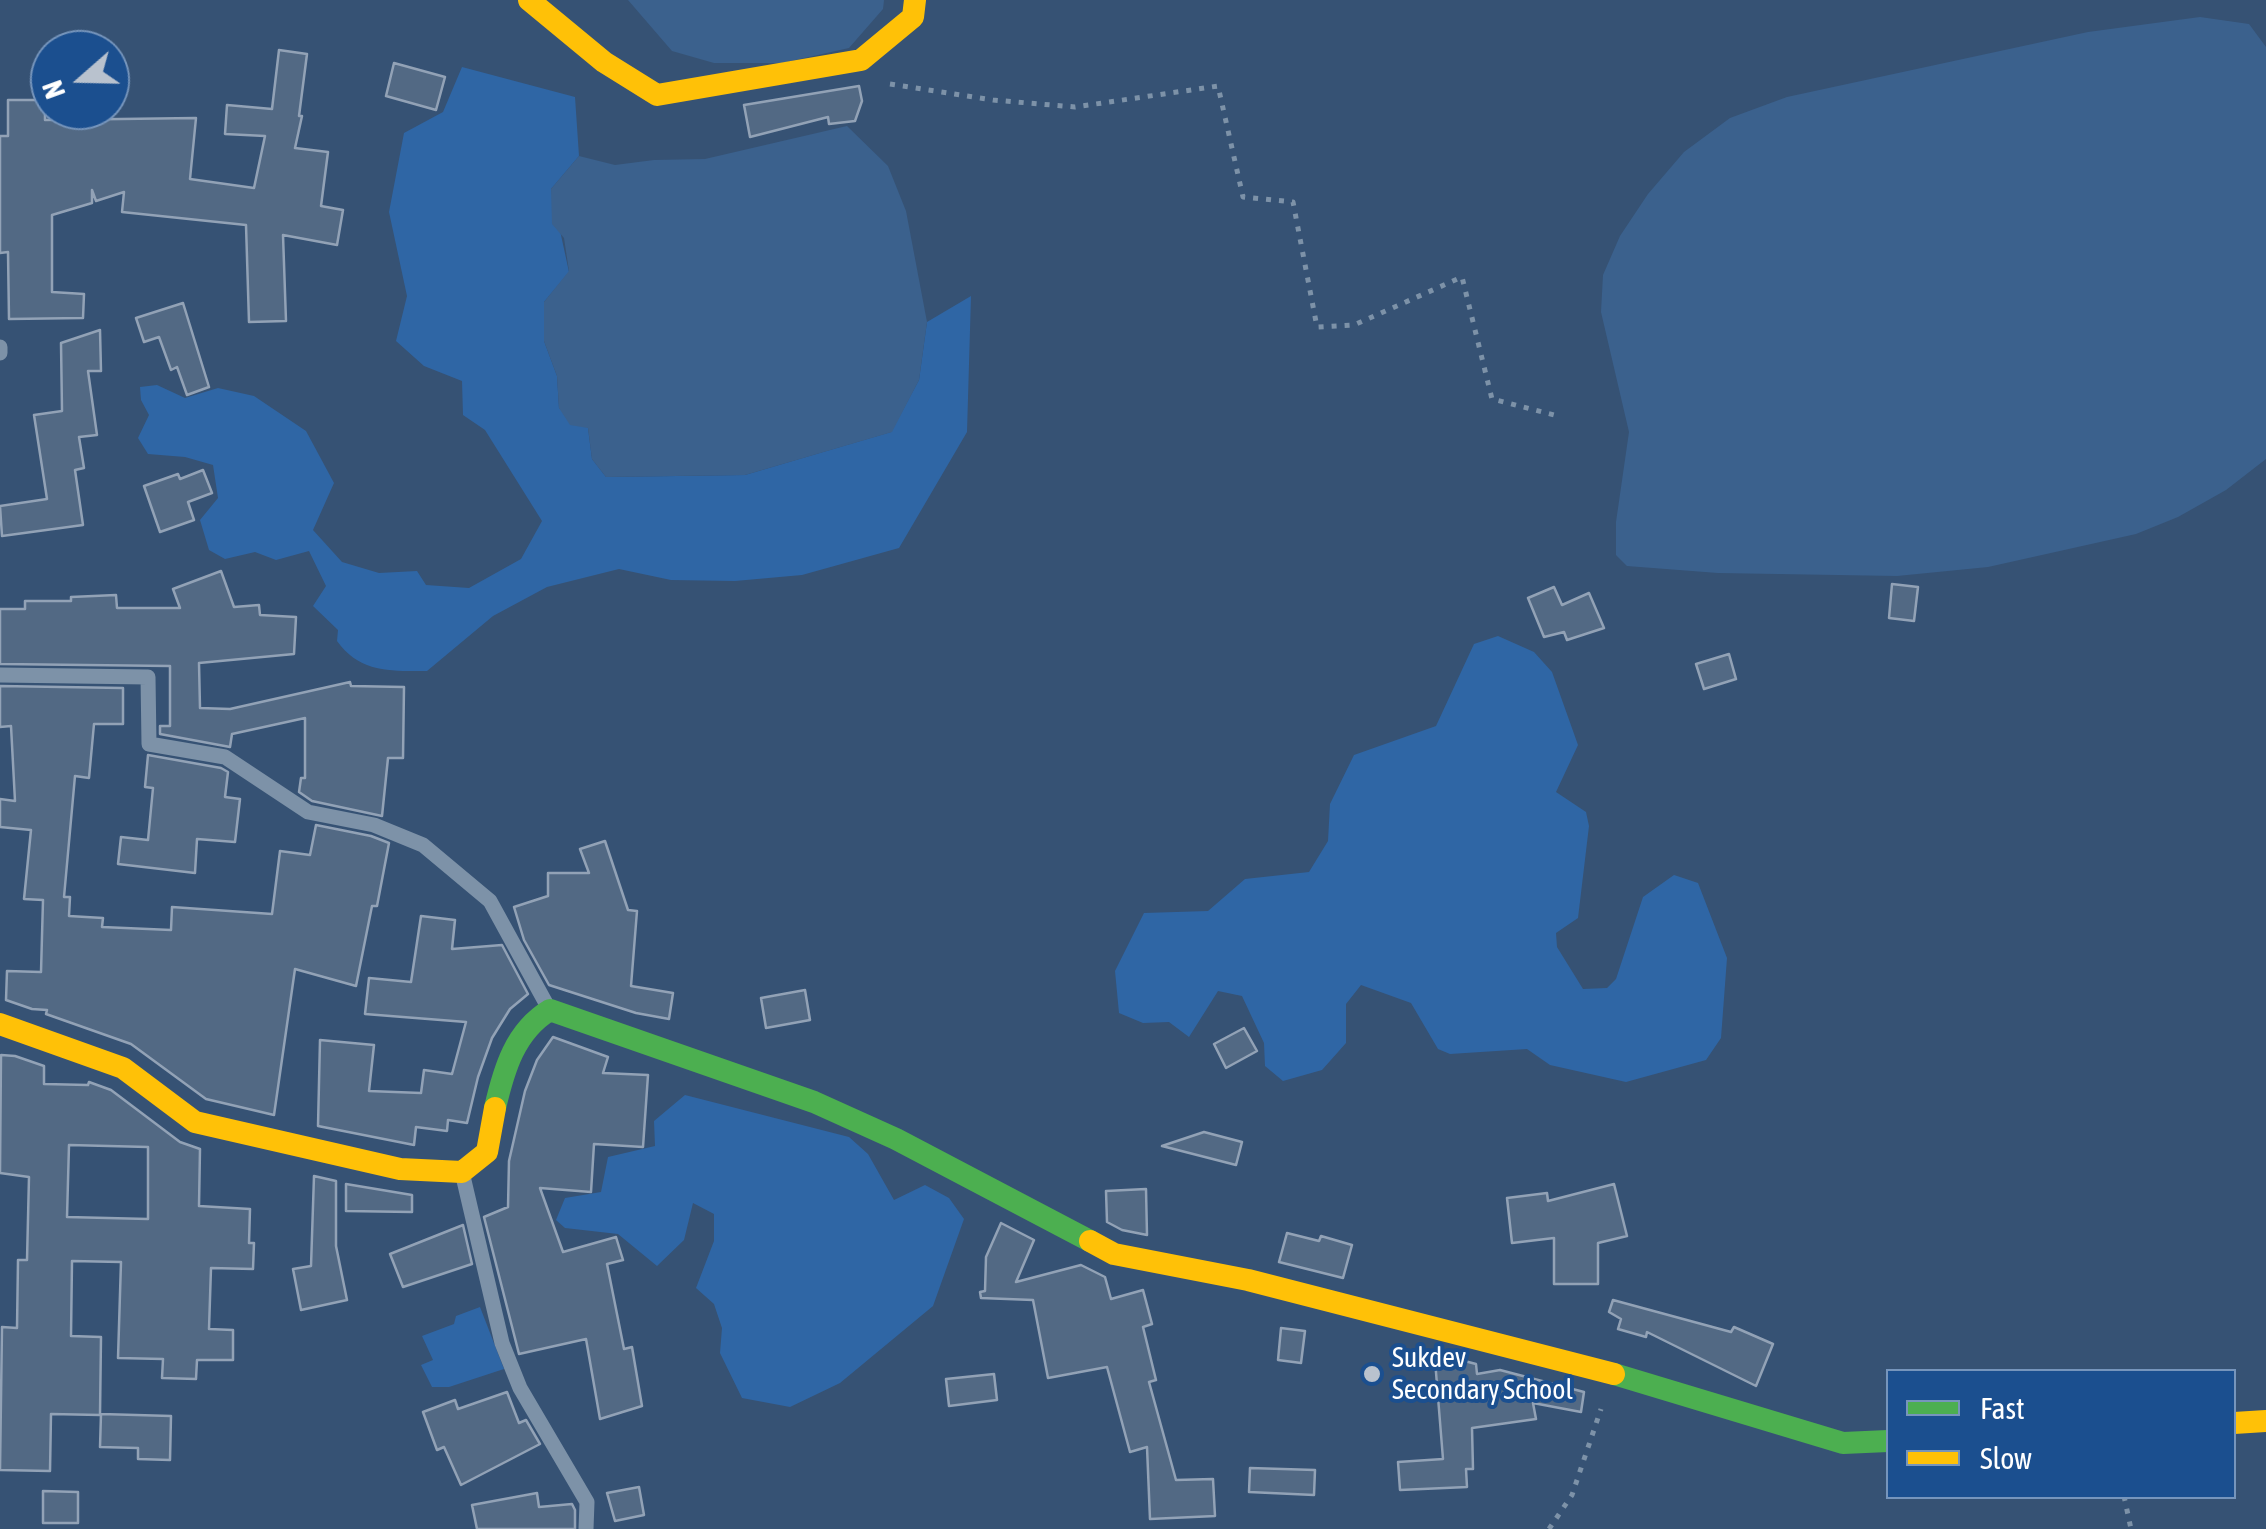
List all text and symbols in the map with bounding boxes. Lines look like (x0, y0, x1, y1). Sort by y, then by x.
north arrow (30, 30, 130, 130)
text: N (36, 76, 72, 103)
place label: Sukdev Secondary School (1392, 1341, 1573, 1407)
marker: Sukdev Secondary School (1361, 1363, 1383, 1385)
legend (1886, 1369, 2236, 1499)
text: Fast (1980, 1391, 2025, 1425)
text: Slow (1980, 1441, 2032, 1475)

